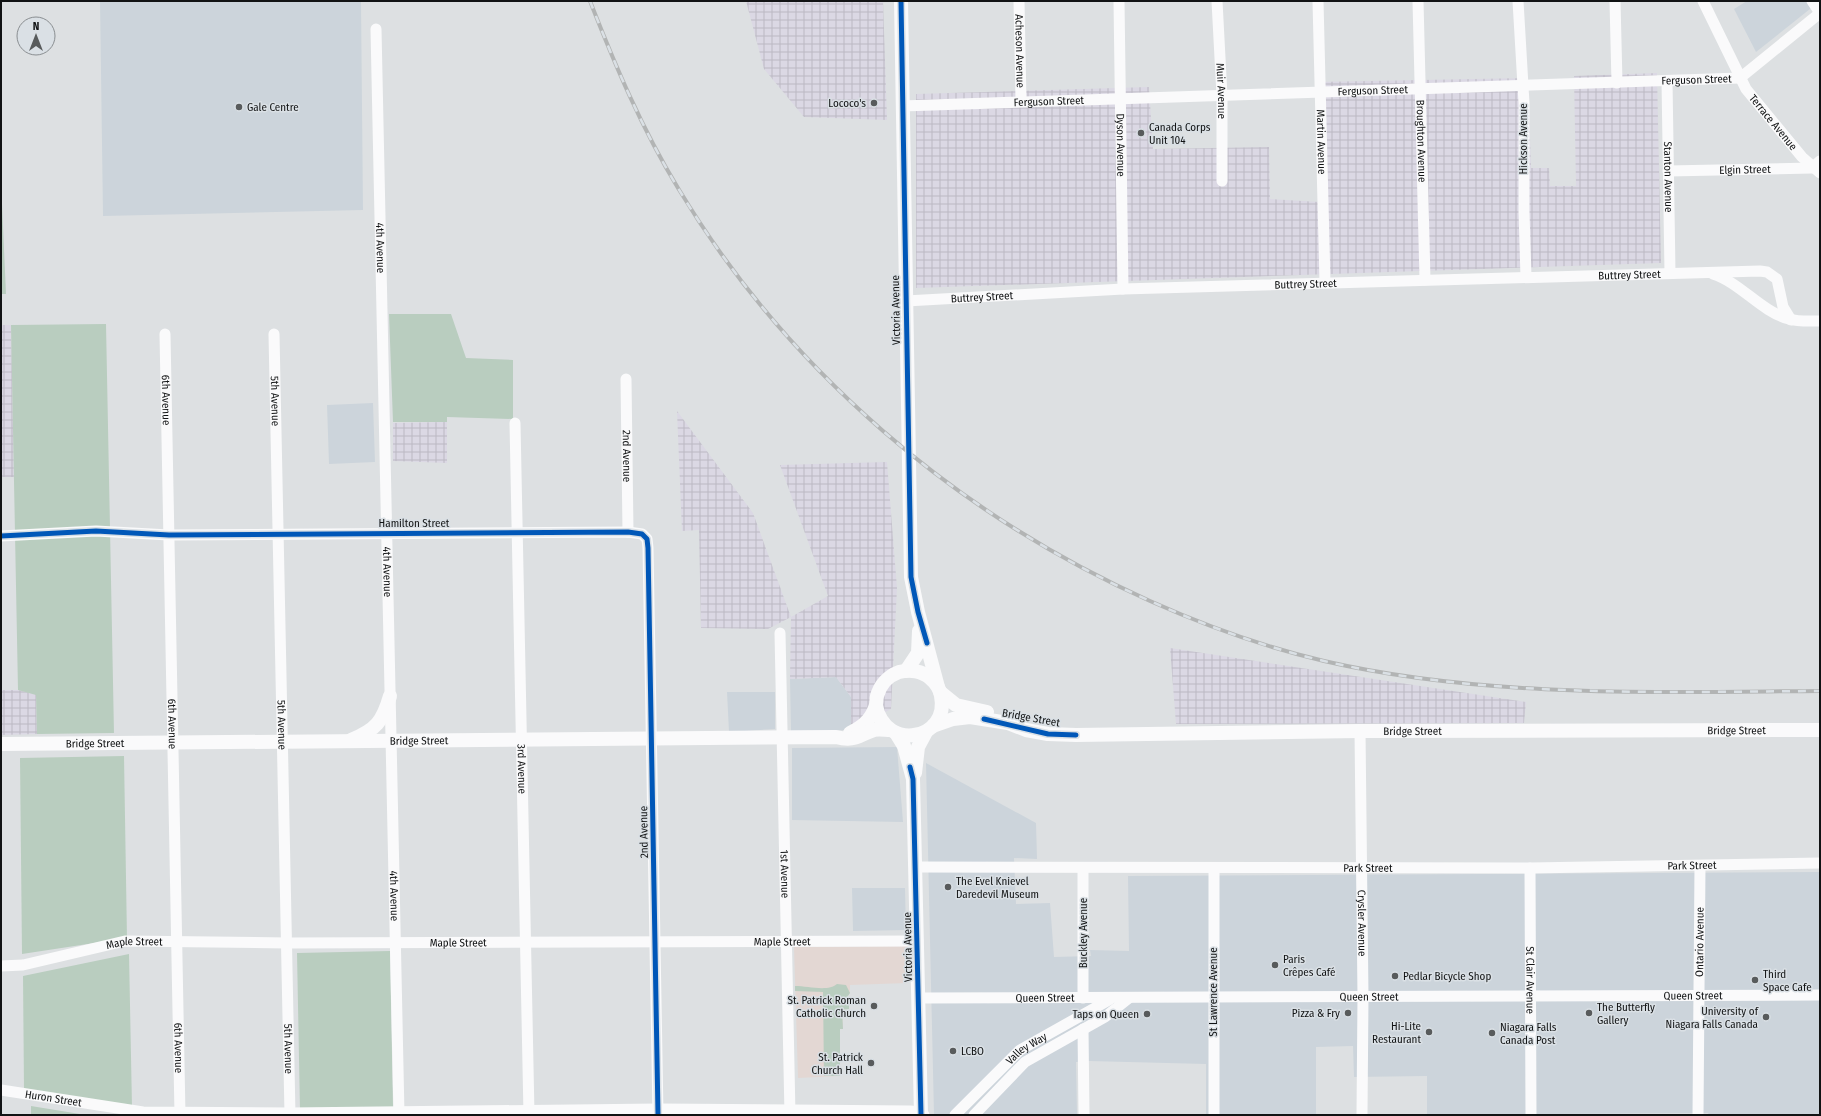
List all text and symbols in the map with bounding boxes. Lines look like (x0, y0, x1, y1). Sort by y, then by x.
street label: Acheson Avenue (1013, 14, 1027, 88)
north arrow (16, 16, 56, 56)
text: N (33, 20, 39, 33)
street label: Muir Avenue (1214, 63, 1229, 119)
street label: Ferguson Street (1661, 72, 1732, 87)
street label: Ferguson Street (1337, 83, 1409, 98)
street label: Terrace Avenue (1747, 92, 1800, 153)
street label: Ferguson Street (1014, 93, 1085, 109)
place label: Lococo's (828, 97, 866, 110)
marker: Lococo's (869, 98, 879, 108)
street label: Broughton Avenue (1414, 99, 1429, 183)
place label: Gale Centre (247, 101, 299, 114)
marker: Gale Centre (234, 102, 244, 112)
street label: Hickson Avenue (1517, 103, 1530, 175)
street label: Martin Avenue (1314, 109, 1329, 175)
street label: Dyson Avenue (1114, 113, 1128, 177)
place label: Canada Corps Unit 104 (1149, 121, 1211, 147)
marker: Canada Corps Unit 104 (1136, 128, 1146, 138)
street label: Stanton Avenue (1661, 141, 1676, 213)
street label: Elgin Street (1719, 162, 1771, 176)
street label: 4th Avenue (374, 223, 388, 273)
street label: Buttrey Street (1598, 267, 1661, 282)
street label: Victoria Avenue (889, 275, 903, 345)
street label: Buttrey Street (1274, 276, 1337, 291)
street label: Buttrey Street (950, 289, 1014, 305)
street label: 6th Avenue (159, 375, 173, 425)
street label: 5th Avenue (268, 376, 282, 426)
street label: 2nd Avenue (620, 430, 634, 482)
street label: Hamilton Street (379, 517, 450, 530)
street label: 4th Avenue (380, 547, 395, 597)
street label: 6th Avenue (166, 699, 179, 749)
street label: 5th Avenue (275, 700, 289, 750)
street label: Bridge Street (1001, 707, 1061, 730)
street label: Bridge Street (1383, 724, 1442, 737)
street label: Bridge Street (1707, 724, 1766, 737)
street label: Bridge Street (390, 734, 449, 747)
street label: Bridge Street (66, 736, 125, 750)
street label: 3rd Avenue (515, 744, 529, 794)
street label: 2nd Avenue (637, 806, 651, 858)
street label: 1st Avenue (778, 850, 792, 898)
street label: Park Street (1667, 858, 1717, 872)
street label: Park Street (1343, 861, 1393, 874)
street label: 4th Avenue (387, 870, 401, 921)
place label: The Evel Knievel Daredevil Museum (956, 875, 1039, 901)
marker: The Evel Knievel Daredevil Museum (943, 882, 953, 892)
street label: Crysler Avenue (1355, 890, 1369, 956)
street label: Buckley Avenue (1077, 898, 1090, 968)
street label: Ontario Avenue (1693, 907, 1706, 977)
street label: Victoria Avenue (901, 912, 915, 982)
street label: Maple Street (105, 934, 163, 952)
street label: Maple Street (754, 935, 811, 948)
street label: Maple Street (430, 936, 487, 949)
street label: St Clair Avenue (1524, 946, 1537, 1014)
street label: St Lawrence Avenue (1207, 947, 1220, 1037)
place label: Paris Crêpes Café (1283, 953, 1336, 979)
marker: Paris Crêpes Café (1270, 960, 1280, 970)
place label: Third Space Cafe (1763, 968, 1812, 994)
place label: Pedlar Bicycle Shop (1403, 970, 1491, 983)
marker: Pedlar Bicycle Shop (1390, 971, 1400, 981)
marker: Third Space Cafe (1750, 975, 1760, 985)
street label: Queen Street (1663, 989, 1723, 1002)
street label: Queen Street (1339, 990, 1399, 1003)
street label: Queen Street (1015, 991, 1075, 1004)
place label: St. Patrick Roman Catholic Church (788, 994, 866, 1020)
marker: St. Patrick Roman Catholic Church (869, 1001, 879, 1011)
place label: The Butterfly Gallery (1597, 1001, 1655, 1027)
place label: University of Niagara Falls Canada (1666, 1005, 1759, 1031)
place label: Pizza & Fry (1292, 1007, 1340, 1020)
place label: Taps on Queen (1072, 1008, 1139, 1021)
marker: Pizza & Fry (1343, 1008, 1353, 1018)
marker: The Butterfly Gallery (1584, 1008, 1594, 1018)
marker: Taps on Queen (1142, 1009, 1152, 1019)
marker: University of Niagara Falls Canada (1761, 1012, 1771, 1022)
place label: Hi-Lite Restaurant (1372, 1020, 1421, 1046)
place label: Niagara Falls Canada Post (1500, 1021, 1557, 1047)
street label: 6th Avenue (172, 1022, 186, 1073)
street label: 5th Avenue (282, 1024, 296, 1074)
marker: Hi-Lite Restaurant (1424, 1027, 1434, 1037)
marker: Niagara Falls Canada Post (1487, 1028, 1497, 1038)
street label: Valley Way (1003, 1030, 1049, 1067)
place label: LCBO (961, 1045, 984, 1058)
marker: LCBO (948, 1046, 958, 1056)
place label: St. Patrick Church Hall (812, 1051, 864, 1077)
marker: St. Patrick Church Hall (866, 1058, 876, 1068)
street label: Huron Street (24, 1087, 83, 1109)

